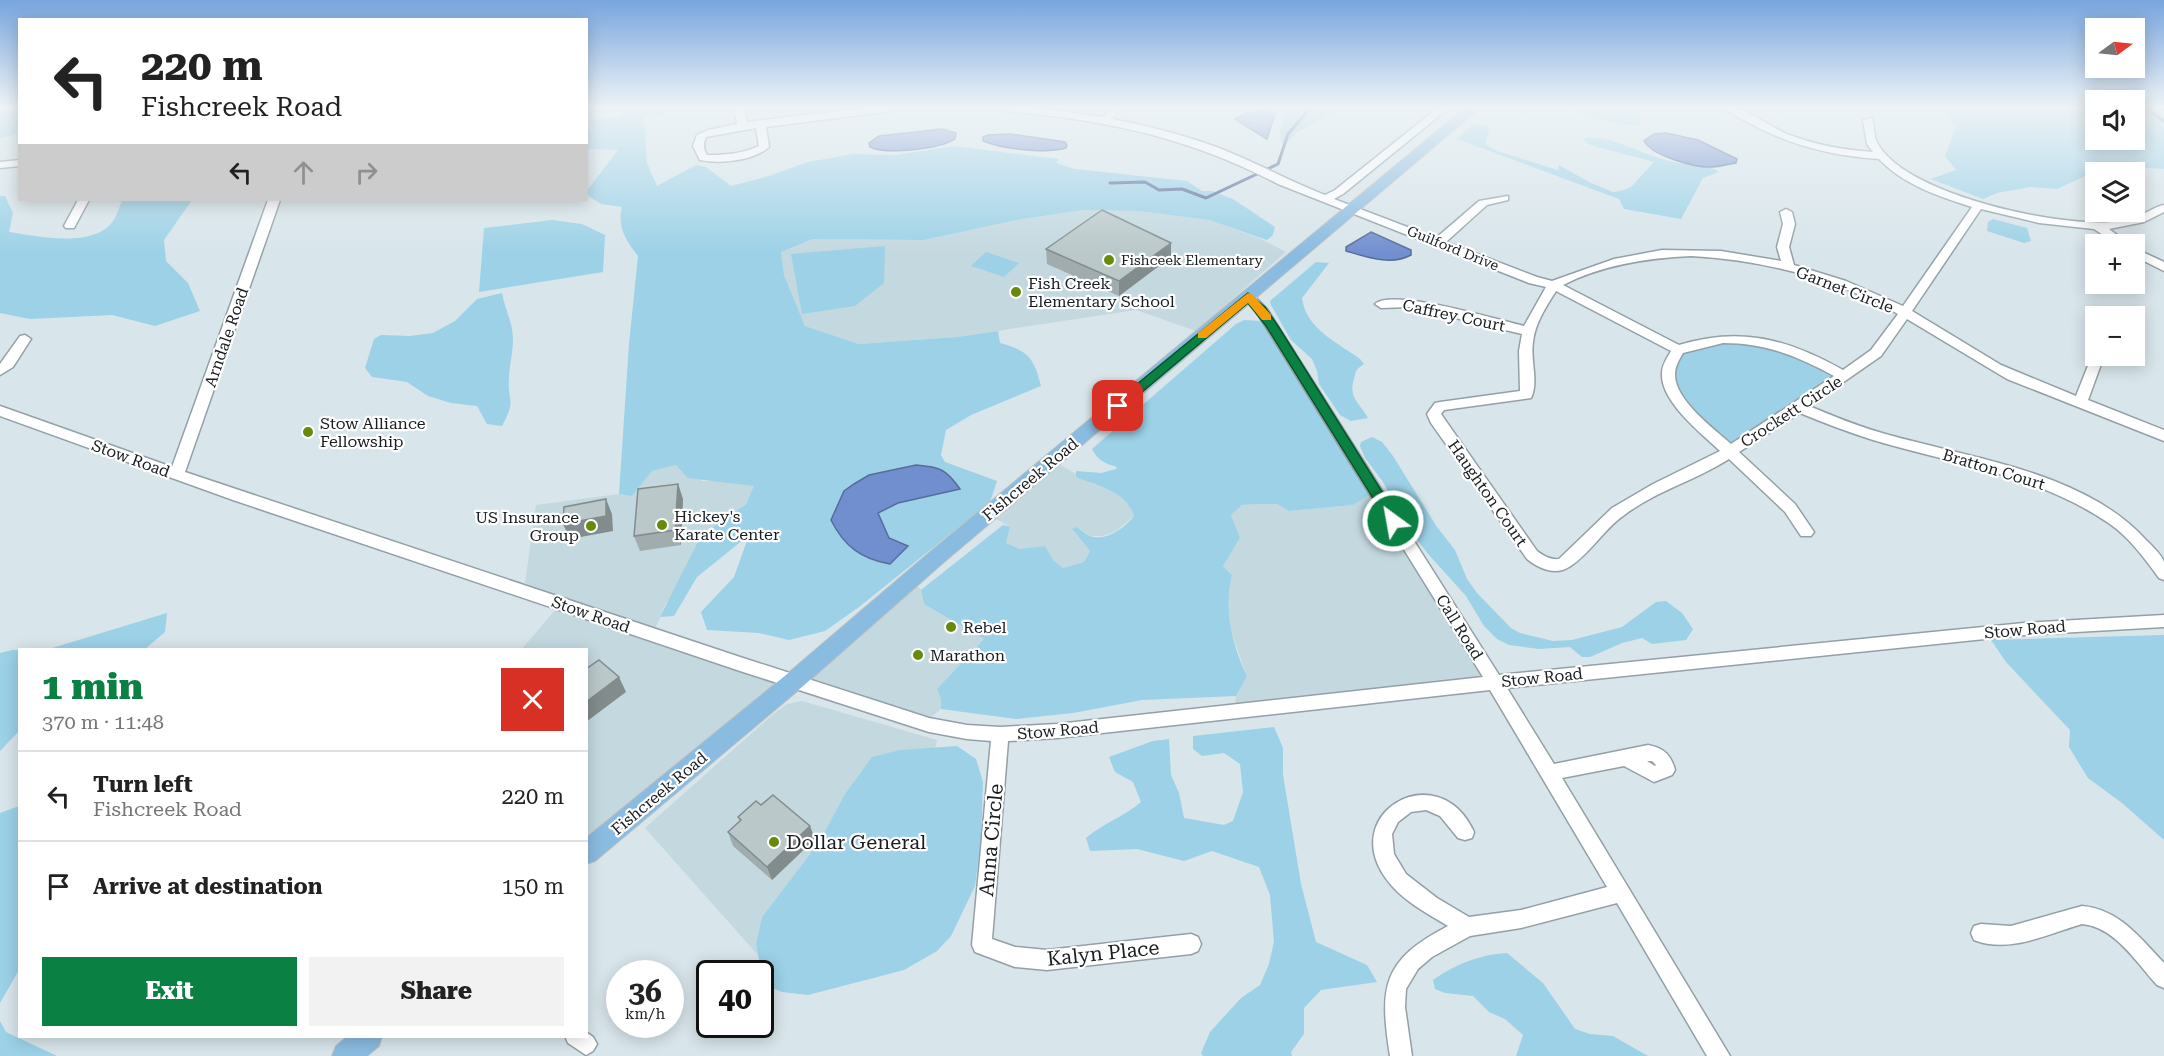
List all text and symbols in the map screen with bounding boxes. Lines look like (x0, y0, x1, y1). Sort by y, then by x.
north arrow (2085, 18, 2145, 78)
map controls (2085, 18, 2145, 366)
text: 220 m (141, 41, 263, 90)
icon: left (42, 42, 120, 120)
button: sound (2085, 90, 2145, 150)
text: Fishcreek Road (141, 91, 342, 123)
icon: left (224, 156, 257, 189)
icon: ahead (287, 156, 320, 189)
icon: right (350, 156, 383, 189)
button: layers (2085, 162, 2145, 222)
street label: Guilford Drive (1405, 222, 1501, 274)
button: + (2085, 234, 2145, 294)
place label: Fishceek Elementary (1121, 252, 1263, 268)
marker: Fishceek Elementary (1102, 253, 1116, 267)
street label: Garnet Circle (1793, 262, 1896, 317)
place label: Fish Creek Elementary School (1028, 274, 1175, 311)
street label: Arndale Road (201, 285, 252, 389)
marker: Fish Creek Elementary School (1009, 285, 1023, 299)
street label: Caffrey Court (1401, 295, 1507, 336)
button: − (2085, 306, 2145, 366)
street label: Crockett Circle (1737, 371, 1846, 451)
pin (1092, 380, 1143, 431)
icon: arrive (1101, 389, 1134, 422)
place label: Stow Alliance Fellowship (320, 414, 426, 451)
marker: Stow Alliance Fellowship (301, 425, 315, 439)
street label: Fishcreek Road (979, 434, 1082, 525)
street label: Stow Road (89, 436, 173, 481)
street label: Haughton Court (1444, 437, 1531, 550)
street label: Bratton Court (1940, 445, 2047, 494)
position arrow (1361, 489, 1425, 553)
place label: Hickey's Karate Center (674, 507, 780, 544)
place label: US Insurance Group (475, 508, 579, 545)
marker: Hickey's Karate Center (655, 518, 669, 532)
marker: US Insurance Group (584, 519, 598, 533)
street label: Call Road (1432, 591, 1487, 663)
street label: Stow Road (549, 592, 633, 637)
street label: Stow Road (1983, 616, 2067, 643)
place label: Rebel (963, 618, 1006, 637)
marker: Rebel (944, 620, 958, 634)
place label: Marathon (930, 646, 1005, 665)
marker: Marathon (911, 648, 925, 662)
street label: Stow Road (1500, 664, 1584, 691)
text: 1 min (42, 666, 143, 708)
button: close (501, 668, 564, 731)
text: 370 m · 11:48 (42, 710, 164, 734)
street label: Stow Road (1016, 717, 1100, 744)
street label: Fishcreek Road (608, 748, 711, 839)
text: Turn left (93, 772, 193, 797)
icon: left (42, 780, 75, 813)
street label: Anna Circle (974, 783, 1008, 897)
text: 220 m (501, 784, 564, 809)
text: Fishcreek Road (93, 797, 242, 821)
place label: Dollar General (786, 830, 926, 854)
marker: Dollar General (767, 835, 781, 849)
icon: arrive (42, 870, 75, 903)
text: Arrive at destination (93, 874, 322, 899)
text: 150 m (501, 874, 564, 899)
street label: Kalyn Place (1046, 935, 1160, 971)
button: Exit (42, 957, 297, 1026)
button: Share (309, 957, 564, 1026)
speed limit sign: 40 (696, 960, 774, 1038)
text: 36 (628, 974, 662, 1009)
text: km/h (625, 1005, 665, 1023)

